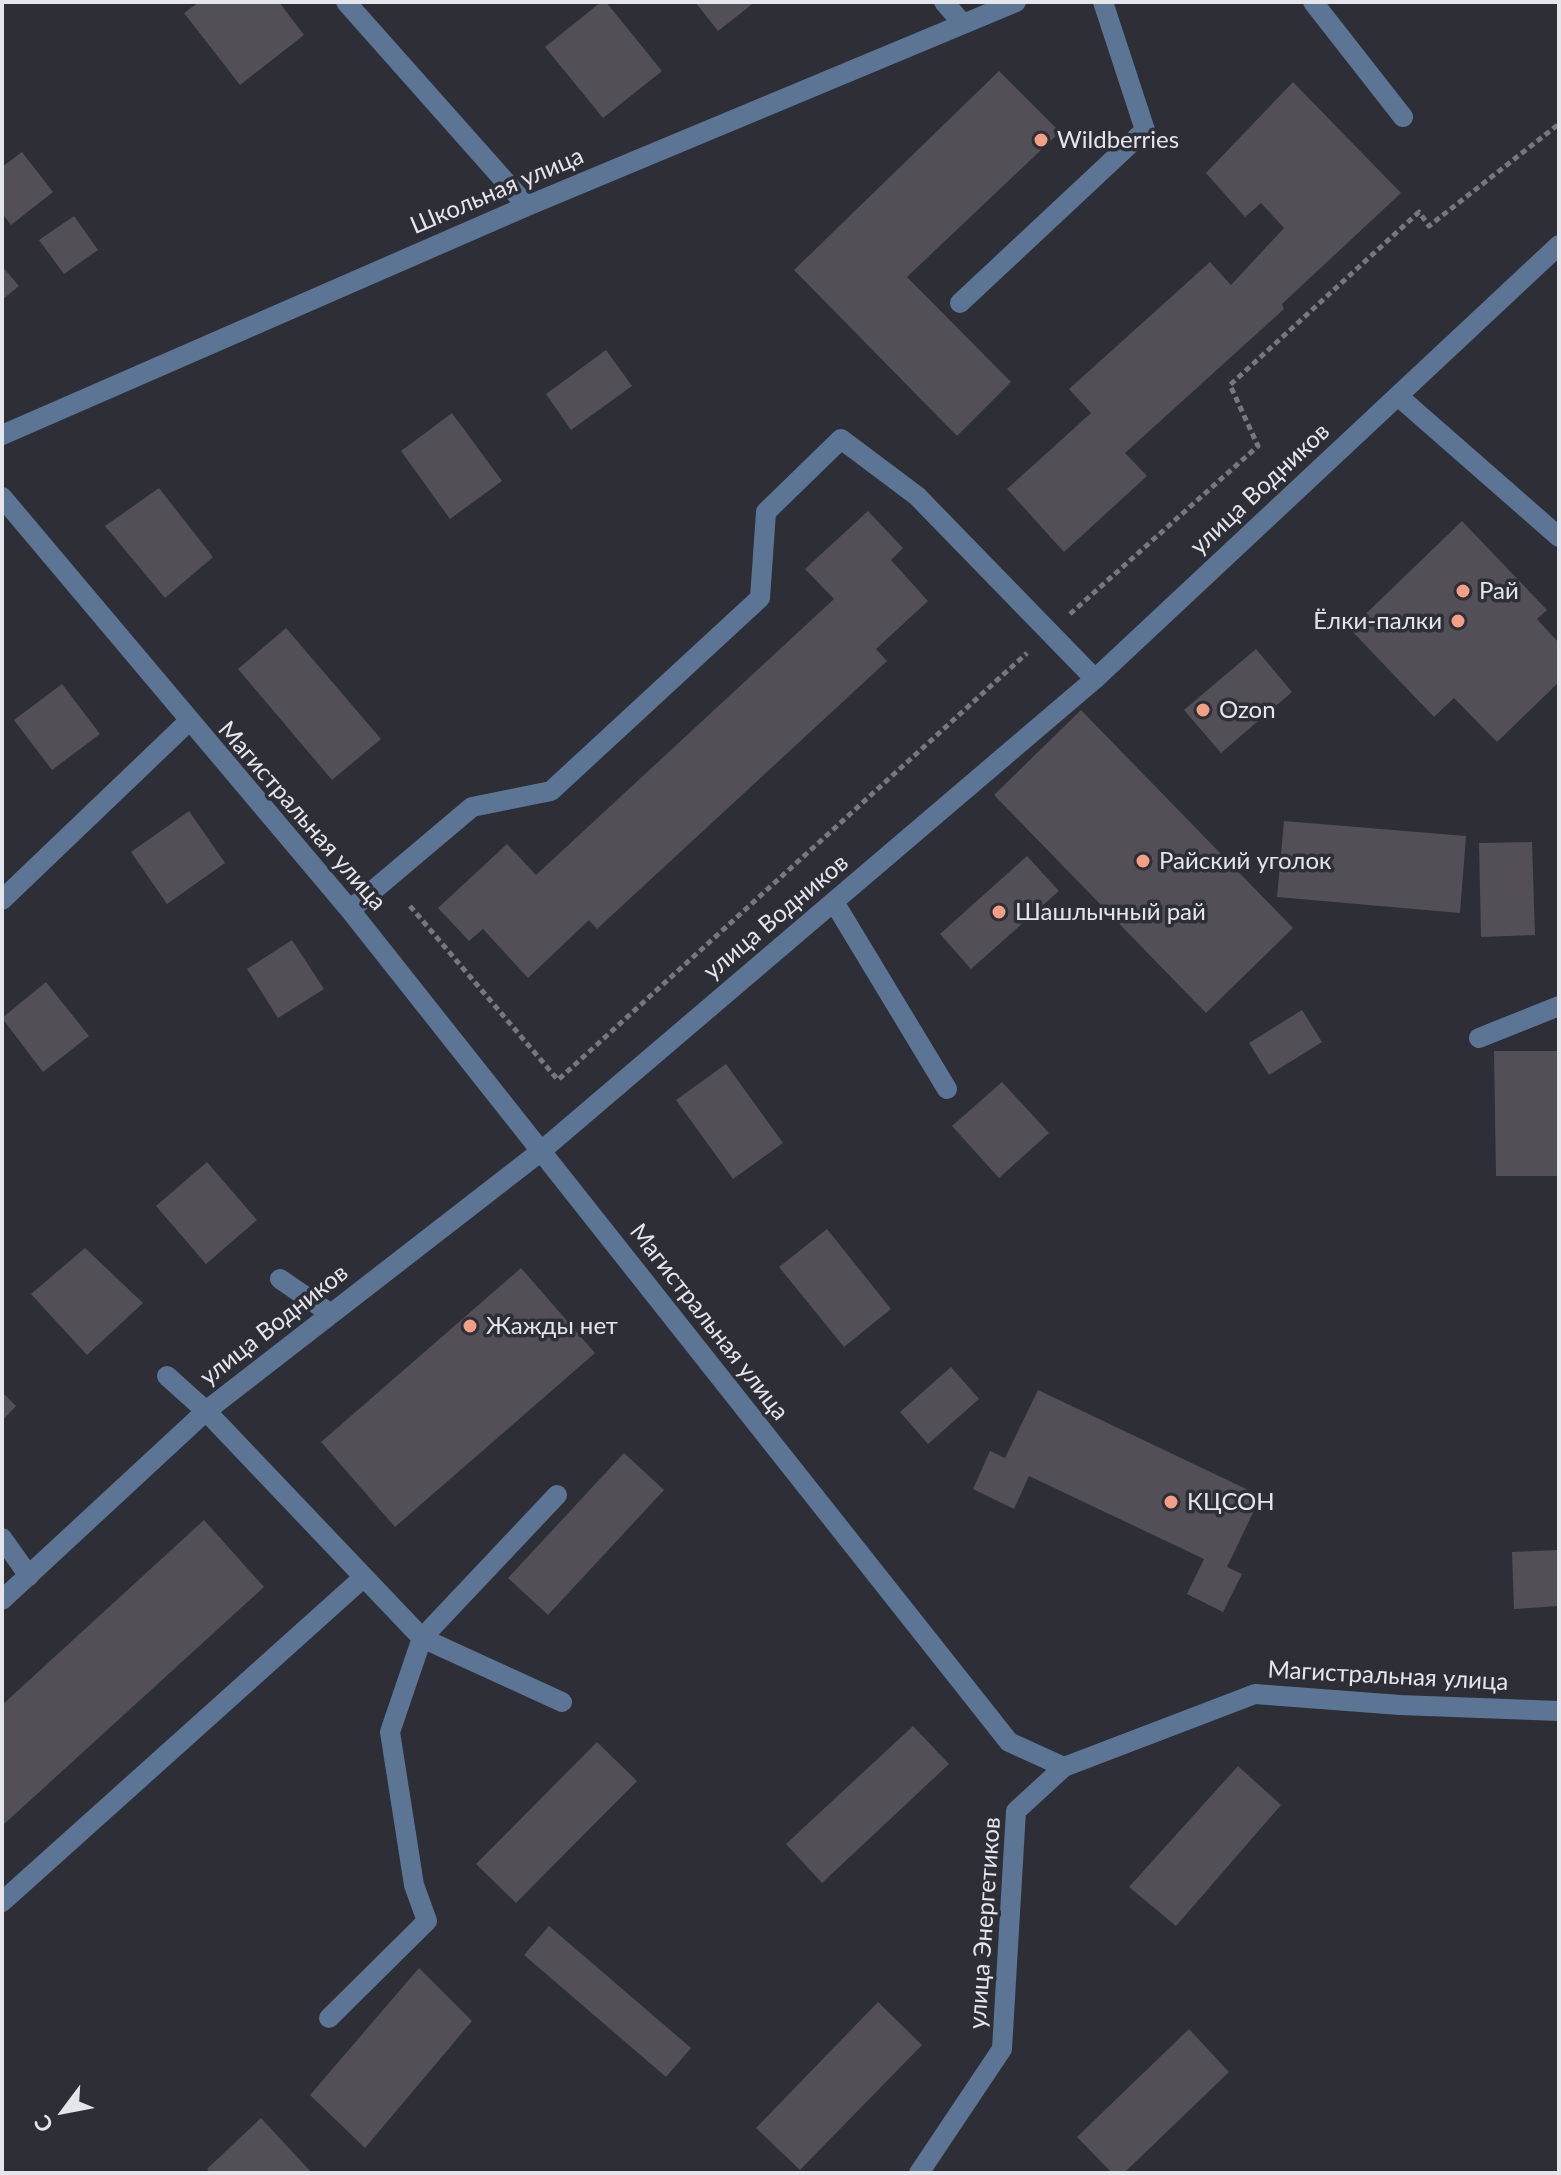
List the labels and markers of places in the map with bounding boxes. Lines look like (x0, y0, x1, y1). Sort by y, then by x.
place label: Wildberries (1057, 126, 1179, 154)
marker: Wildberries (1032, 131, 1050, 149)
place label: Рай (1479, 577, 1519, 605)
marker: Рай (1454, 582, 1472, 600)
place label: Ёлки-палки (1313, 607, 1442, 635)
marker: Ёлки-палки (1449, 612, 1467, 630)
place label: Ozon (1219, 696, 1276, 724)
marker: Ozon (1194, 701, 1212, 719)
place label: Райский уголок (1159, 847, 1331, 875)
marker: Райский уголок (1134, 852, 1152, 870)
place label: Шашлычный рай (1015, 898, 1206, 926)
marker: Шашлычный рай (990, 903, 1008, 921)
place label: Жажды нет (486, 1312, 618, 1340)
marker: Жажды нет (461, 1317, 479, 1335)
place label: КЦСОН (1187, 1488, 1275, 1516)
marker: КЦСОН (1162, 1493, 1180, 1511)

